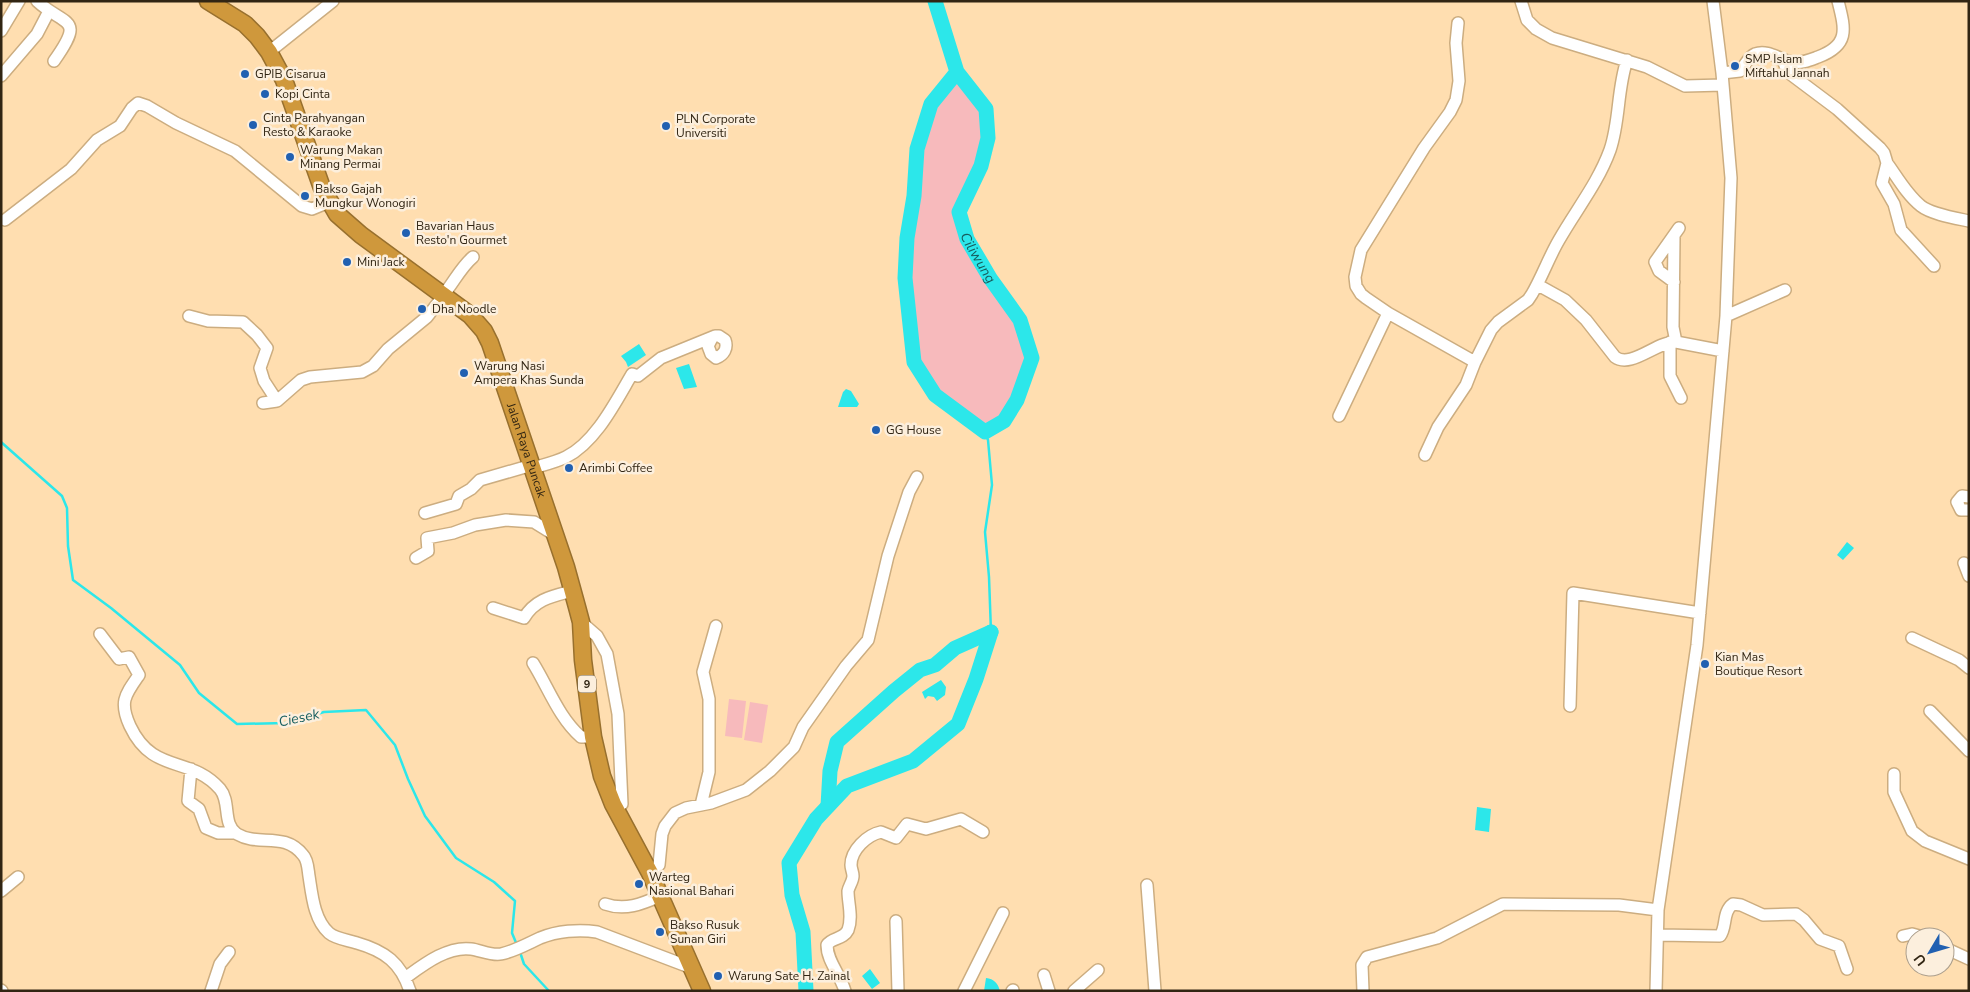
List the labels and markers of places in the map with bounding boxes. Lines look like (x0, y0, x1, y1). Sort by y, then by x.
place label: SMP Islam Miftahul Jannah (1745, 51, 1830, 81)
marker: SMP Islam Miftahul Jannah (1729, 60, 1741, 72)
place label: GPIB Cisarua (255, 66, 326, 82)
marker: GPIB Cisarua (239, 68, 251, 80)
place label: Kopi Cinta (275, 86, 330, 102)
marker: Kopi Cinta (259, 88, 271, 100)
place label: Cinta Parahyangan Resto & Karaoke (263, 110, 365, 140)
place label: PLN Corporate Universiti (676, 111, 756, 141)
marker: Cinta Parahyangan Resto & Karaoke (247, 119, 259, 131)
marker: PLN Corporate Universiti (660, 120, 672, 132)
place label: Warung Makan Minang Permai (300, 142, 383, 172)
marker: Warung Makan Minang Permai (284, 151, 296, 163)
place label: Bakso Gajah Mungkur Wonogiri (315, 181, 416, 211)
marker: Bakso Gajah Mungkur Wonogiri (299, 190, 311, 202)
place label: Bavarian Haus Resto'n Gourmet (416, 218, 507, 248)
marker: Bavarian Haus Resto'n Gourmet (400, 227, 412, 239)
place label: Mini Jack (357, 254, 406, 270)
marker: Mini Jack (341, 256, 353, 268)
place label: Dha Noodle (432, 301, 496, 317)
marker: Dha Noodle (416, 303, 428, 315)
place label: Warung Nasi Ampera Khas Sunda (474, 358, 584, 388)
marker: Warung Nasi Ampera Khas Sunda (458, 367, 470, 379)
place label: GG House (886, 422, 941, 438)
marker: GG House (870, 424, 882, 436)
place label: Arimbi Coffee (579, 460, 653, 476)
marker: Arimbi Coffee (563, 462, 575, 474)
place label: Kian Mas Boutique Resort (1715, 649, 1803, 679)
marker: Kian Mas Boutique Resort (1699, 658, 1711, 670)
place label: Warteg Nasional Bahari (649, 869, 734, 899)
marker: Warteg Nasional Bahari (633, 878, 645, 890)
place label: Bakso Rusuk Sunan Giri (670, 917, 740, 947)
marker: Bakso Rusuk Sunan Giri (654, 926, 666, 938)
place label: Warung Sate H. Zainal (728, 968, 850, 984)
marker: Warung Sate H. Zainal (712, 970, 724, 982)

